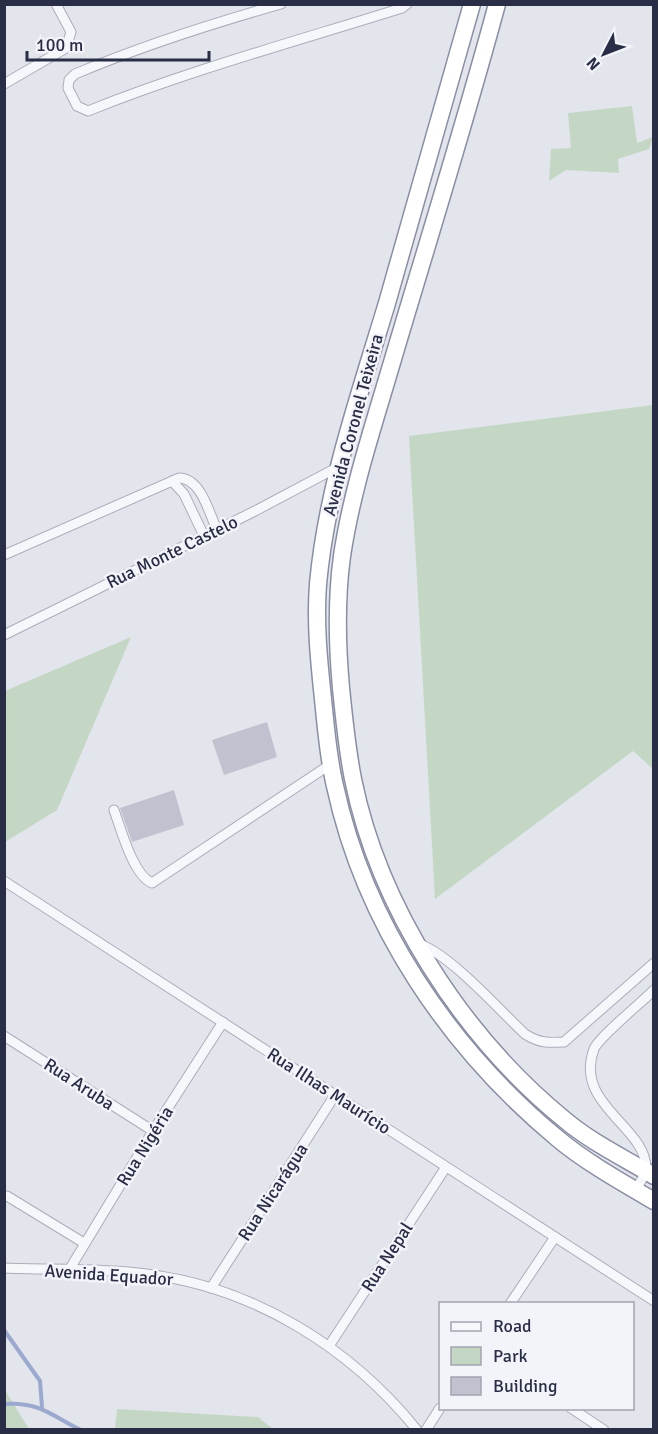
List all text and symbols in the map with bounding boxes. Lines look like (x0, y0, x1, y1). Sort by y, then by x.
scale bar (27, 24, 208, 62)
north arrow (574, 24, 634, 84)
text: 100 m (36, 34, 83, 56)
text: N (582, 53, 605, 74)
street label: Avenida Coronel Teixeira (318, 332, 388, 518)
street label: Rua Monte Castelo (103, 511, 241, 593)
street label: Rua Ilhas Maurício (263, 1043, 395, 1139)
street label: Rua Aruba (40, 1053, 118, 1115)
street label: Rua Nigéria (112, 1102, 178, 1190)
street label: Rua Nicarágua (233, 1139, 313, 1245)
street label: Rua Nepal (356, 1218, 418, 1296)
street label: Avenida Equador (44, 1260, 174, 1290)
legend (439, 1302, 634, 1410)
text: Road (493, 1315, 532, 1337)
text: Park (493, 1345, 528, 1367)
text: Building (493, 1375, 557, 1397)

